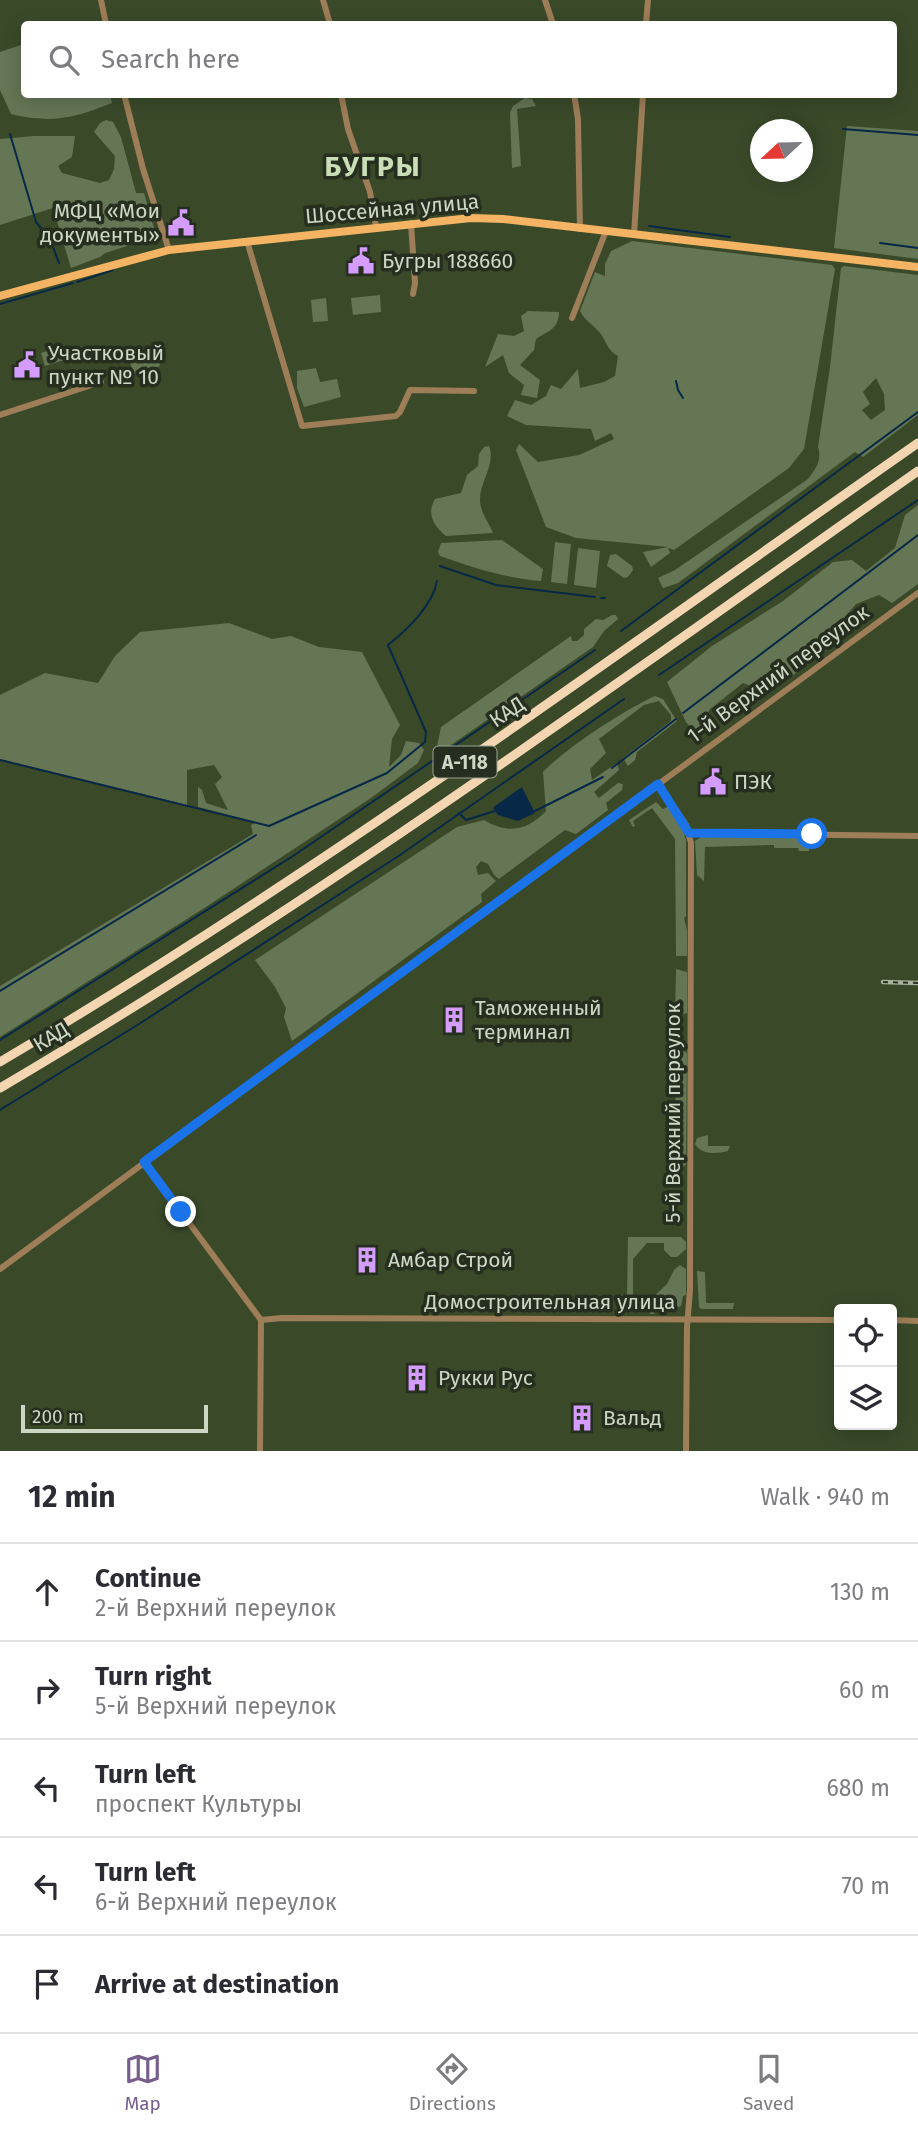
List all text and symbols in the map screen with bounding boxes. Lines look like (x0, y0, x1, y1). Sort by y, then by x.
search box (21, 21, 897, 98)
icon: search (45, 41, 83, 79)
text: Search here (101, 44, 240, 75)
north arrow (750, 119, 813, 182)
district label: БУГРЫ (325, 150, 422, 183)
street label: Шоссейная улица (304, 188, 480, 230)
place label: МФЦ «Мои документы» (40, 198, 160, 248)
public building icon: МФЦ «Мои документы» (166, 208, 196, 238)
public building icon: Бугры 188660 (346, 246, 376, 276)
place label: Бугры 188660 (382, 248, 513, 274)
place label: Участковый пункт № 10 (48, 340, 164, 390)
public building icon: Участковый пункт № 10 (12, 350, 42, 380)
street label: 1-й Верхний переулок (682, 599, 874, 749)
street label: КАД (484, 691, 530, 733)
road number: А-118 (434, 747, 496, 778)
public building icon: ПЭК (698, 767, 728, 797)
place label: ПЭК (734, 769, 772, 795)
route start (796, 818, 827, 849)
place label: Таможенный терминал (475, 995, 602, 1045)
street label: 5-й Верхний переулок (660, 1003, 686, 1223)
building icon: Таможенный терминал (439, 1005, 469, 1035)
street label: КАД (28, 1016, 74, 1058)
route end (165, 1196, 196, 1227)
building icon: Амбар Строй (352, 1245, 382, 1275)
place label: Амбар Строй (388, 1247, 513, 1273)
street label: Домостроительная улица (424, 1289, 675, 1315)
map controls (834, 1304, 897, 1430)
button: locate (834, 1304, 897, 1367)
building icon: Рукки Рус (402, 1363, 432, 1393)
place label: Рукки Рус (438, 1365, 533, 1391)
button: layers (834, 1367, 897, 1430)
scale bar (21, 1402, 208, 1434)
building icon: Вальд (567, 1403, 597, 1433)
text: 200 m (32, 1405, 84, 1428)
place label: Вальд (603, 1405, 662, 1431)
text: 12 min (28, 1479, 116, 1515)
text: Walk · 940 m (760, 1483, 890, 1511)
text: Continue (95, 1563, 201, 1594)
icon: ahead (28, 1573, 66, 1611)
text: 130 m (830, 1578, 890, 1606)
text: 2-й Верхний переулок (95, 1594, 336, 1622)
text: Turn right (95, 1661, 212, 1692)
icon: right (28, 1671, 66, 1709)
text: 60 m (839, 1676, 890, 1704)
text: 5-й Верхний переулок (95, 1692, 336, 1720)
text: Turn left (95, 1759, 196, 1790)
icon: left (28, 1769, 66, 1807)
text: 680 m (826, 1774, 890, 1802)
text: проспект Культуры (95, 1790, 302, 1818)
text: Turn left (95, 1857, 196, 1888)
icon: left (28, 1867, 66, 1905)
text: 70 m (841, 1872, 890, 1900)
text: 6-й Верхний переулок (95, 1888, 337, 1916)
icon: arrive (28, 1965, 66, 2003)
text: Arrive at destination (95, 1969, 339, 2000)
tab: Map (124, 2050, 162, 2115)
tab: Directions (409, 2050, 496, 2115)
tab: Saved (743, 2050, 794, 2115)

